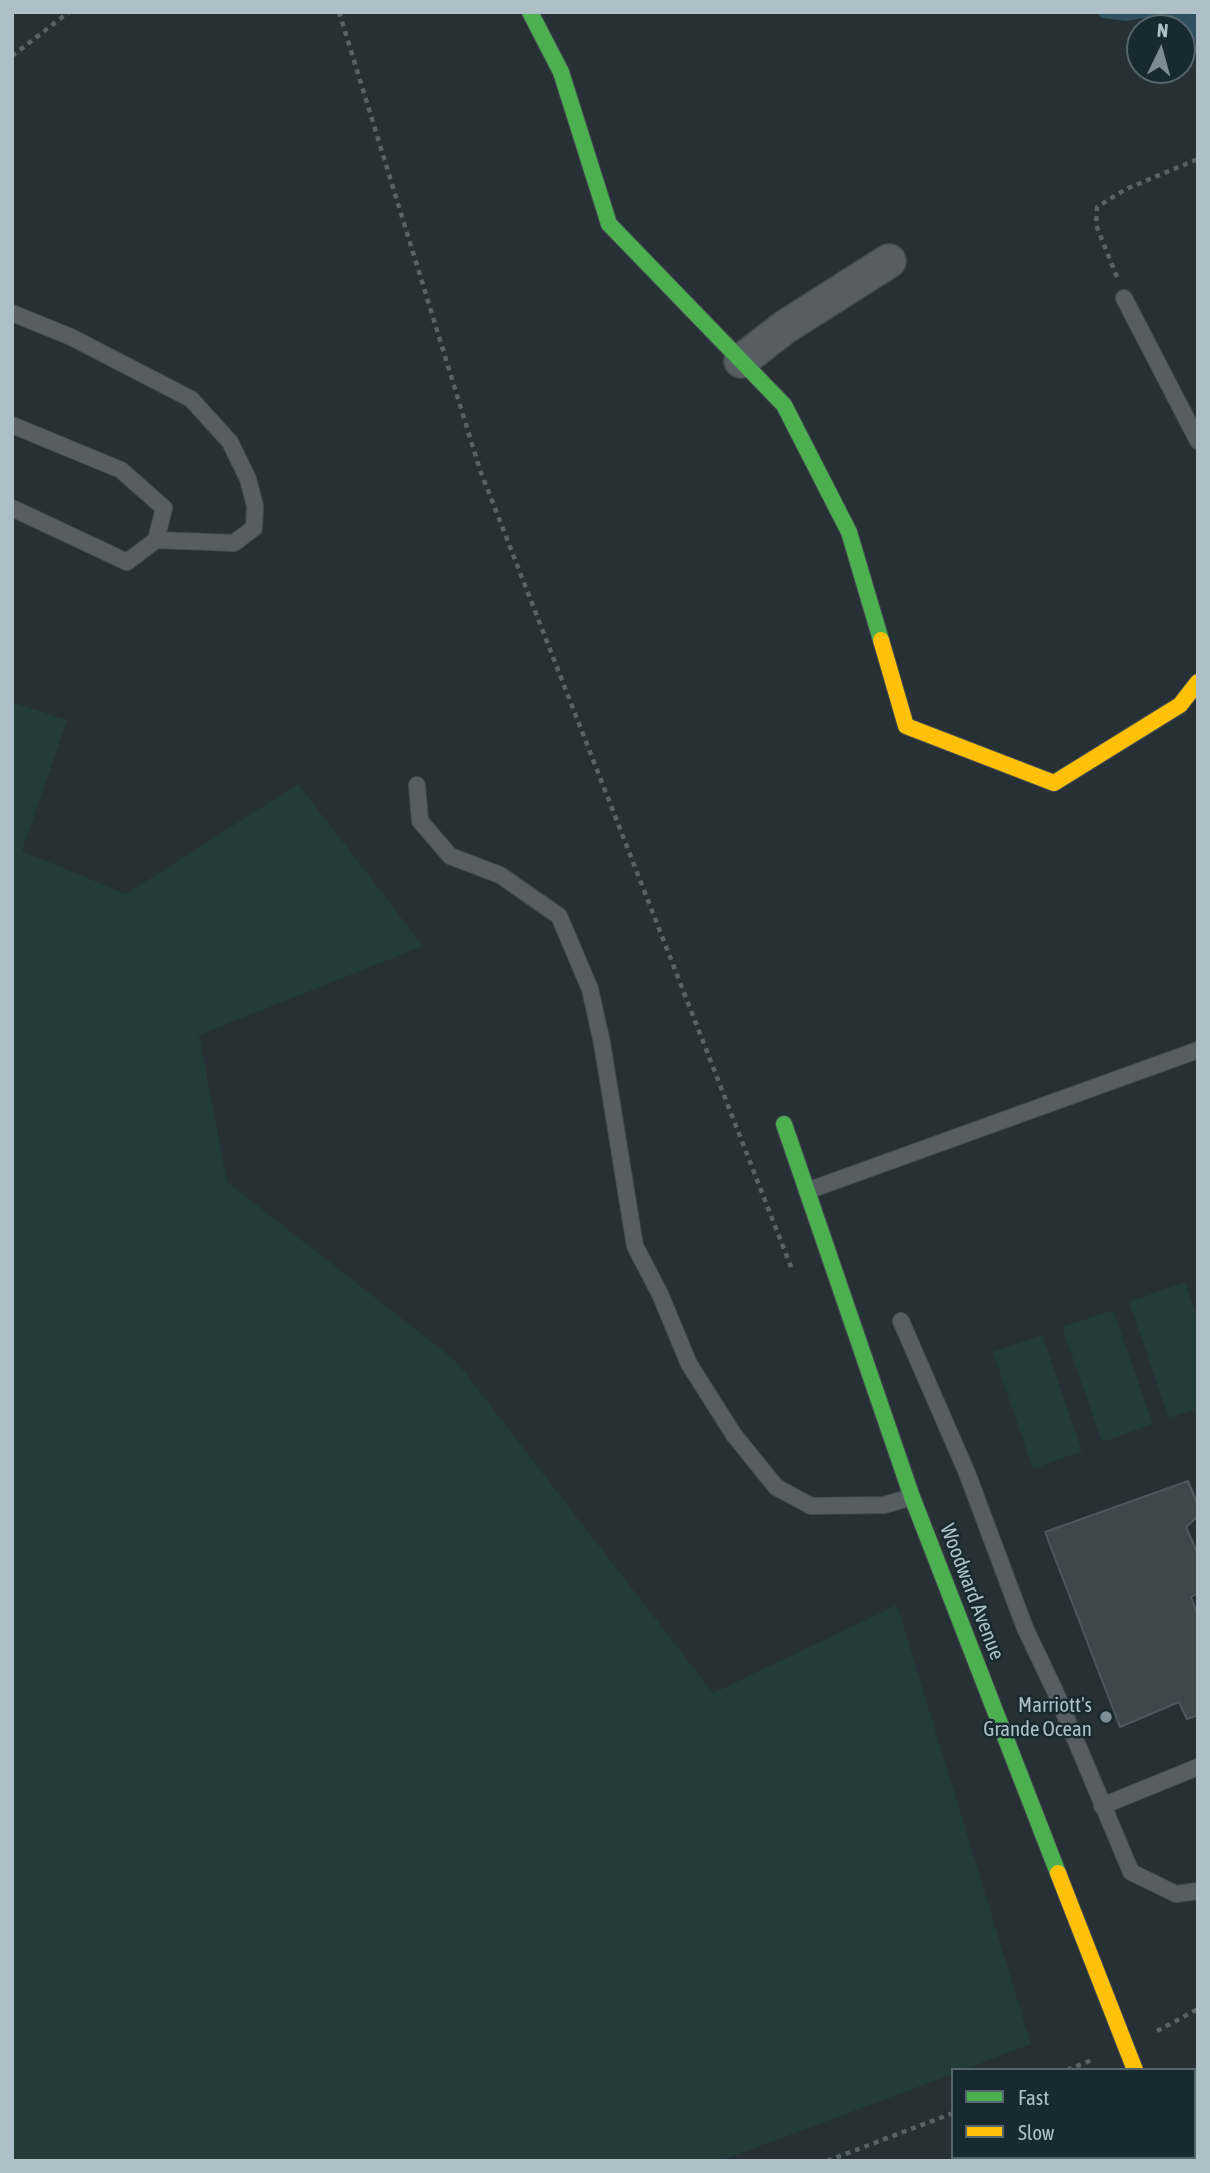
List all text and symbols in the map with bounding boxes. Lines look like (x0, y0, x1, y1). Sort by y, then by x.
north arrow (1126, 14, 1196, 84)
text: N (1156, 19, 1169, 42)
street label: Woodward Avenue (935, 1520, 1009, 1664)
place label: Marriott's Grande Ocean (983, 1692, 1092, 1742)
marker: Marriott's Grande Ocean (1098, 1709, 1114, 1725)
legend (951, 2068, 1196, 2159)
text: Fast (1018, 2085, 1049, 2109)
text: Slow (1018, 2120, 1054, 2144)

